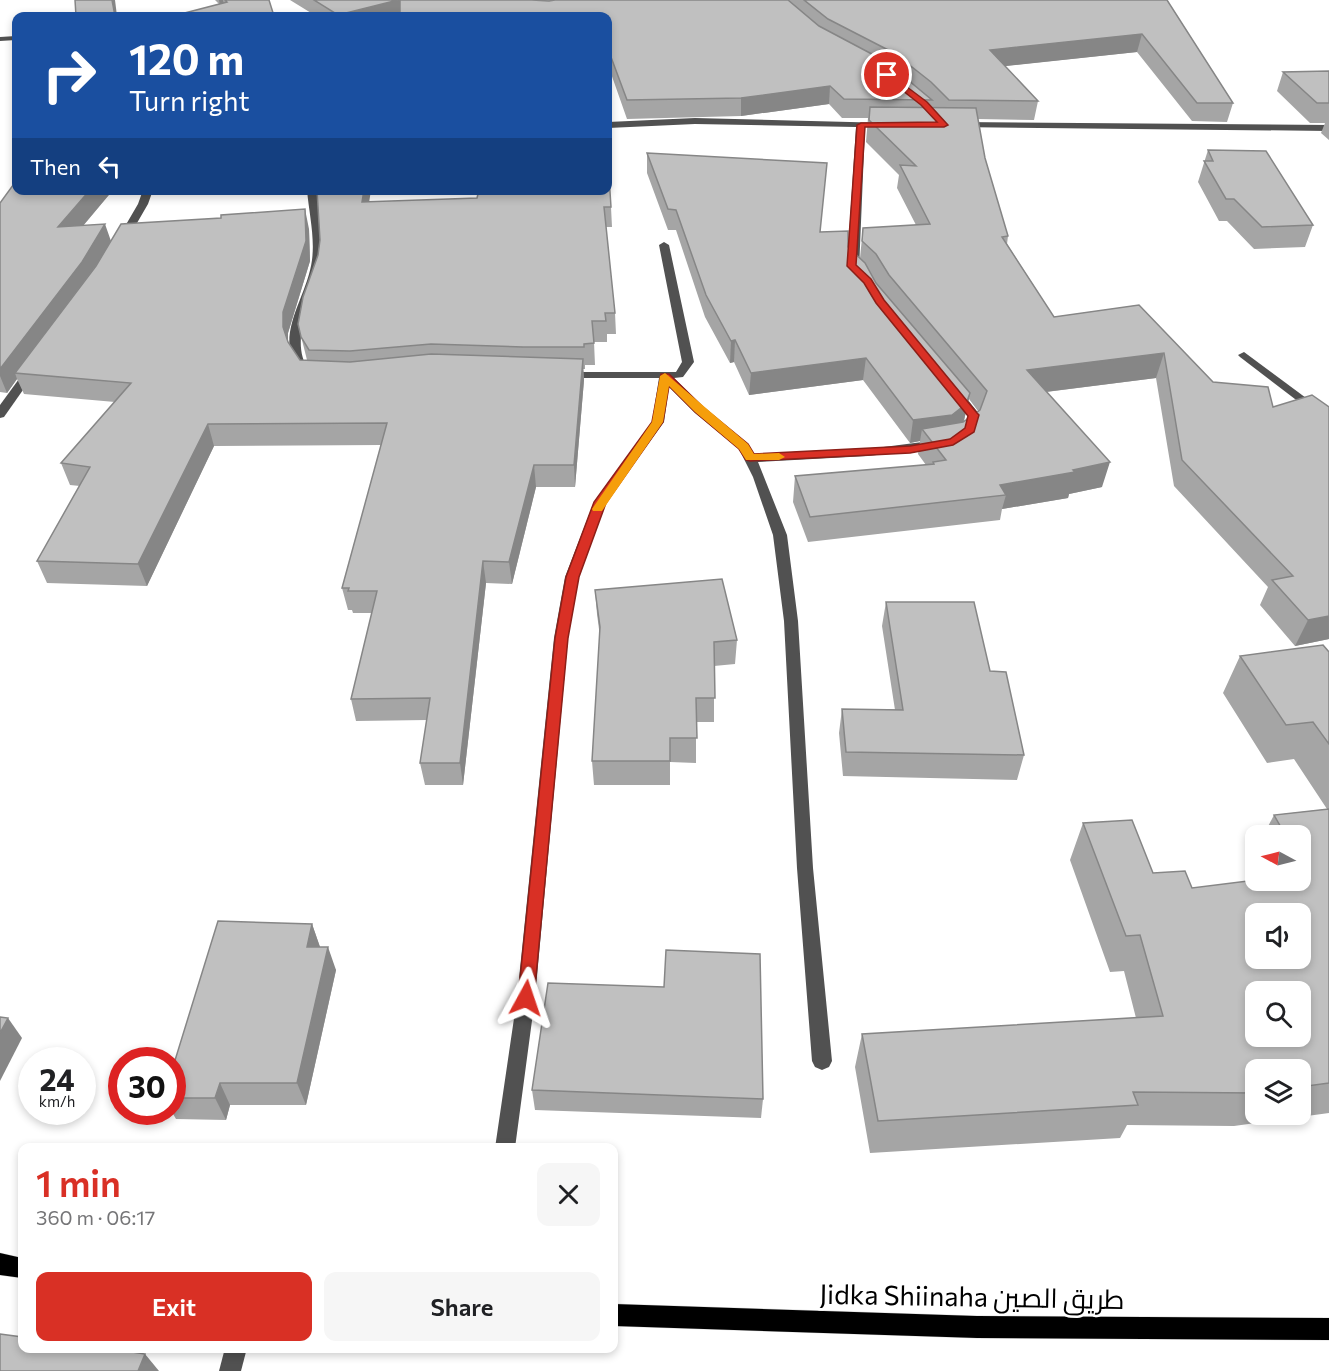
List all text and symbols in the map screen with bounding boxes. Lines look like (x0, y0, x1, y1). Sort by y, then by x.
text: 120 m (129, 32, 244, 84)
icon: right (30, 36, 108, 114)
pin (861, 49, 912, 100)
icon: arrive (870, 58, 903, 91)
text: Turn right (129, 84, 249, 117)
icon: left (93, 150, 126, 183)
text: Then (30, 153, 81, 180)
north arrow (1245, 825, 1311, 891)
map controls (1245, 825, 1311, 1125)
button: sound (1245, 903, 1311, 969)
position arrow (494, 966, 558, 1030)
button: search (1245, 981, 1311, 1047)
speed limit sign: 30 (108, 1047, 186, 1125)
button: layers (1245, 1059, 1311, 1125)
text: 24 (39, 1060, 75, 1097)
text: km/h (39, 1092, 75, 1110)
text: 1 min (36, 1160, 121, 1204)
button: close (537, 1163, 600, 1226)
text: 360 m · 06:17 (36, 1205, 155, 1229)
button: Exit (36, 1272, 312, 1341)
button: Share (324, 1272, 600, 1341)
street label: Jidka Shiinaha طريق الصين (819, 1277, 1125, 1316)

